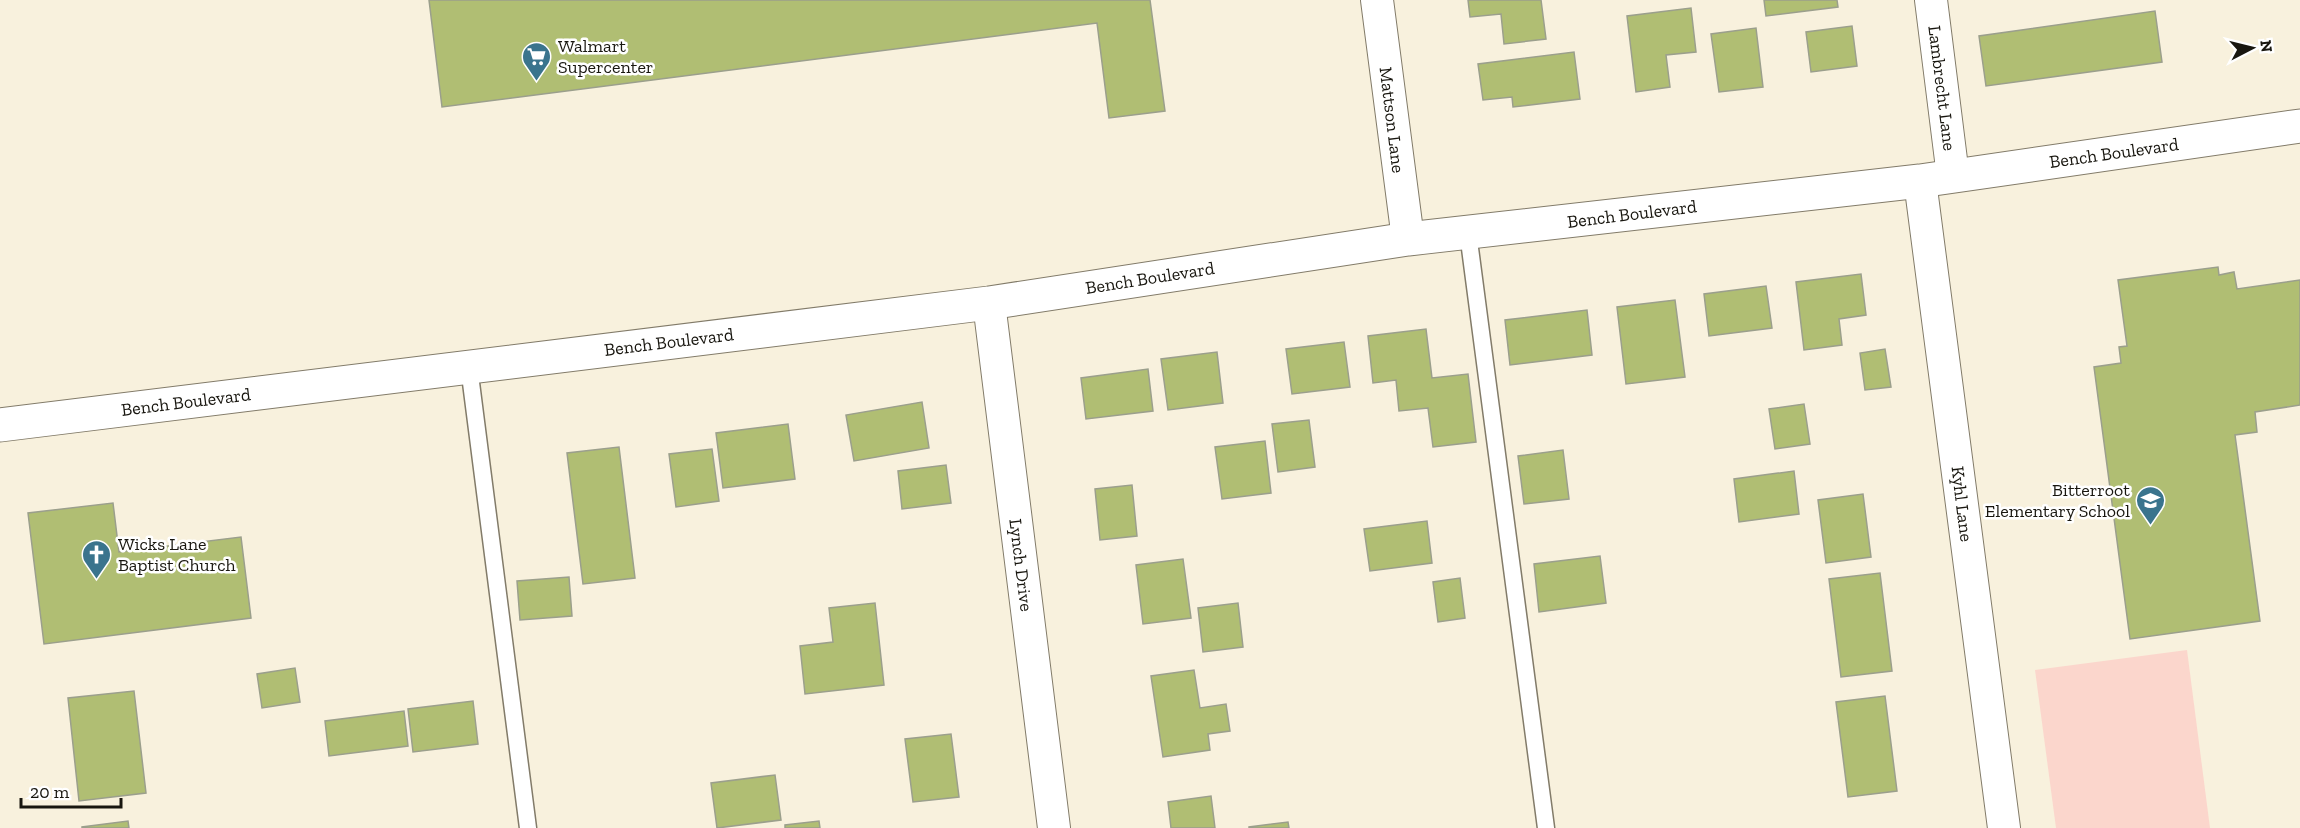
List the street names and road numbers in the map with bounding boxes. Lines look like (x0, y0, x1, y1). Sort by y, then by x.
street label: Lambrecht Lane (1923, 24, 1961, 152)
street label: Mattson Lane (1375, 66, 1409, 174)
street label: Bench Boulevard (2048, 133, 2180, 173)
street label: Bench Boulevard (1566, 195, 1698, 233)
street label: Bench Boulevard (1084, 257, 1216, 299)
street label: Bench Boulevard (603, 323, 735, 361)
street label: Bench Boulevard (120, 383, 252, 421)
street label: Kyhl Lane (1946, 465, 1978, 543)
street label: Lynch Drive (1004, 517, 1038, 613)

